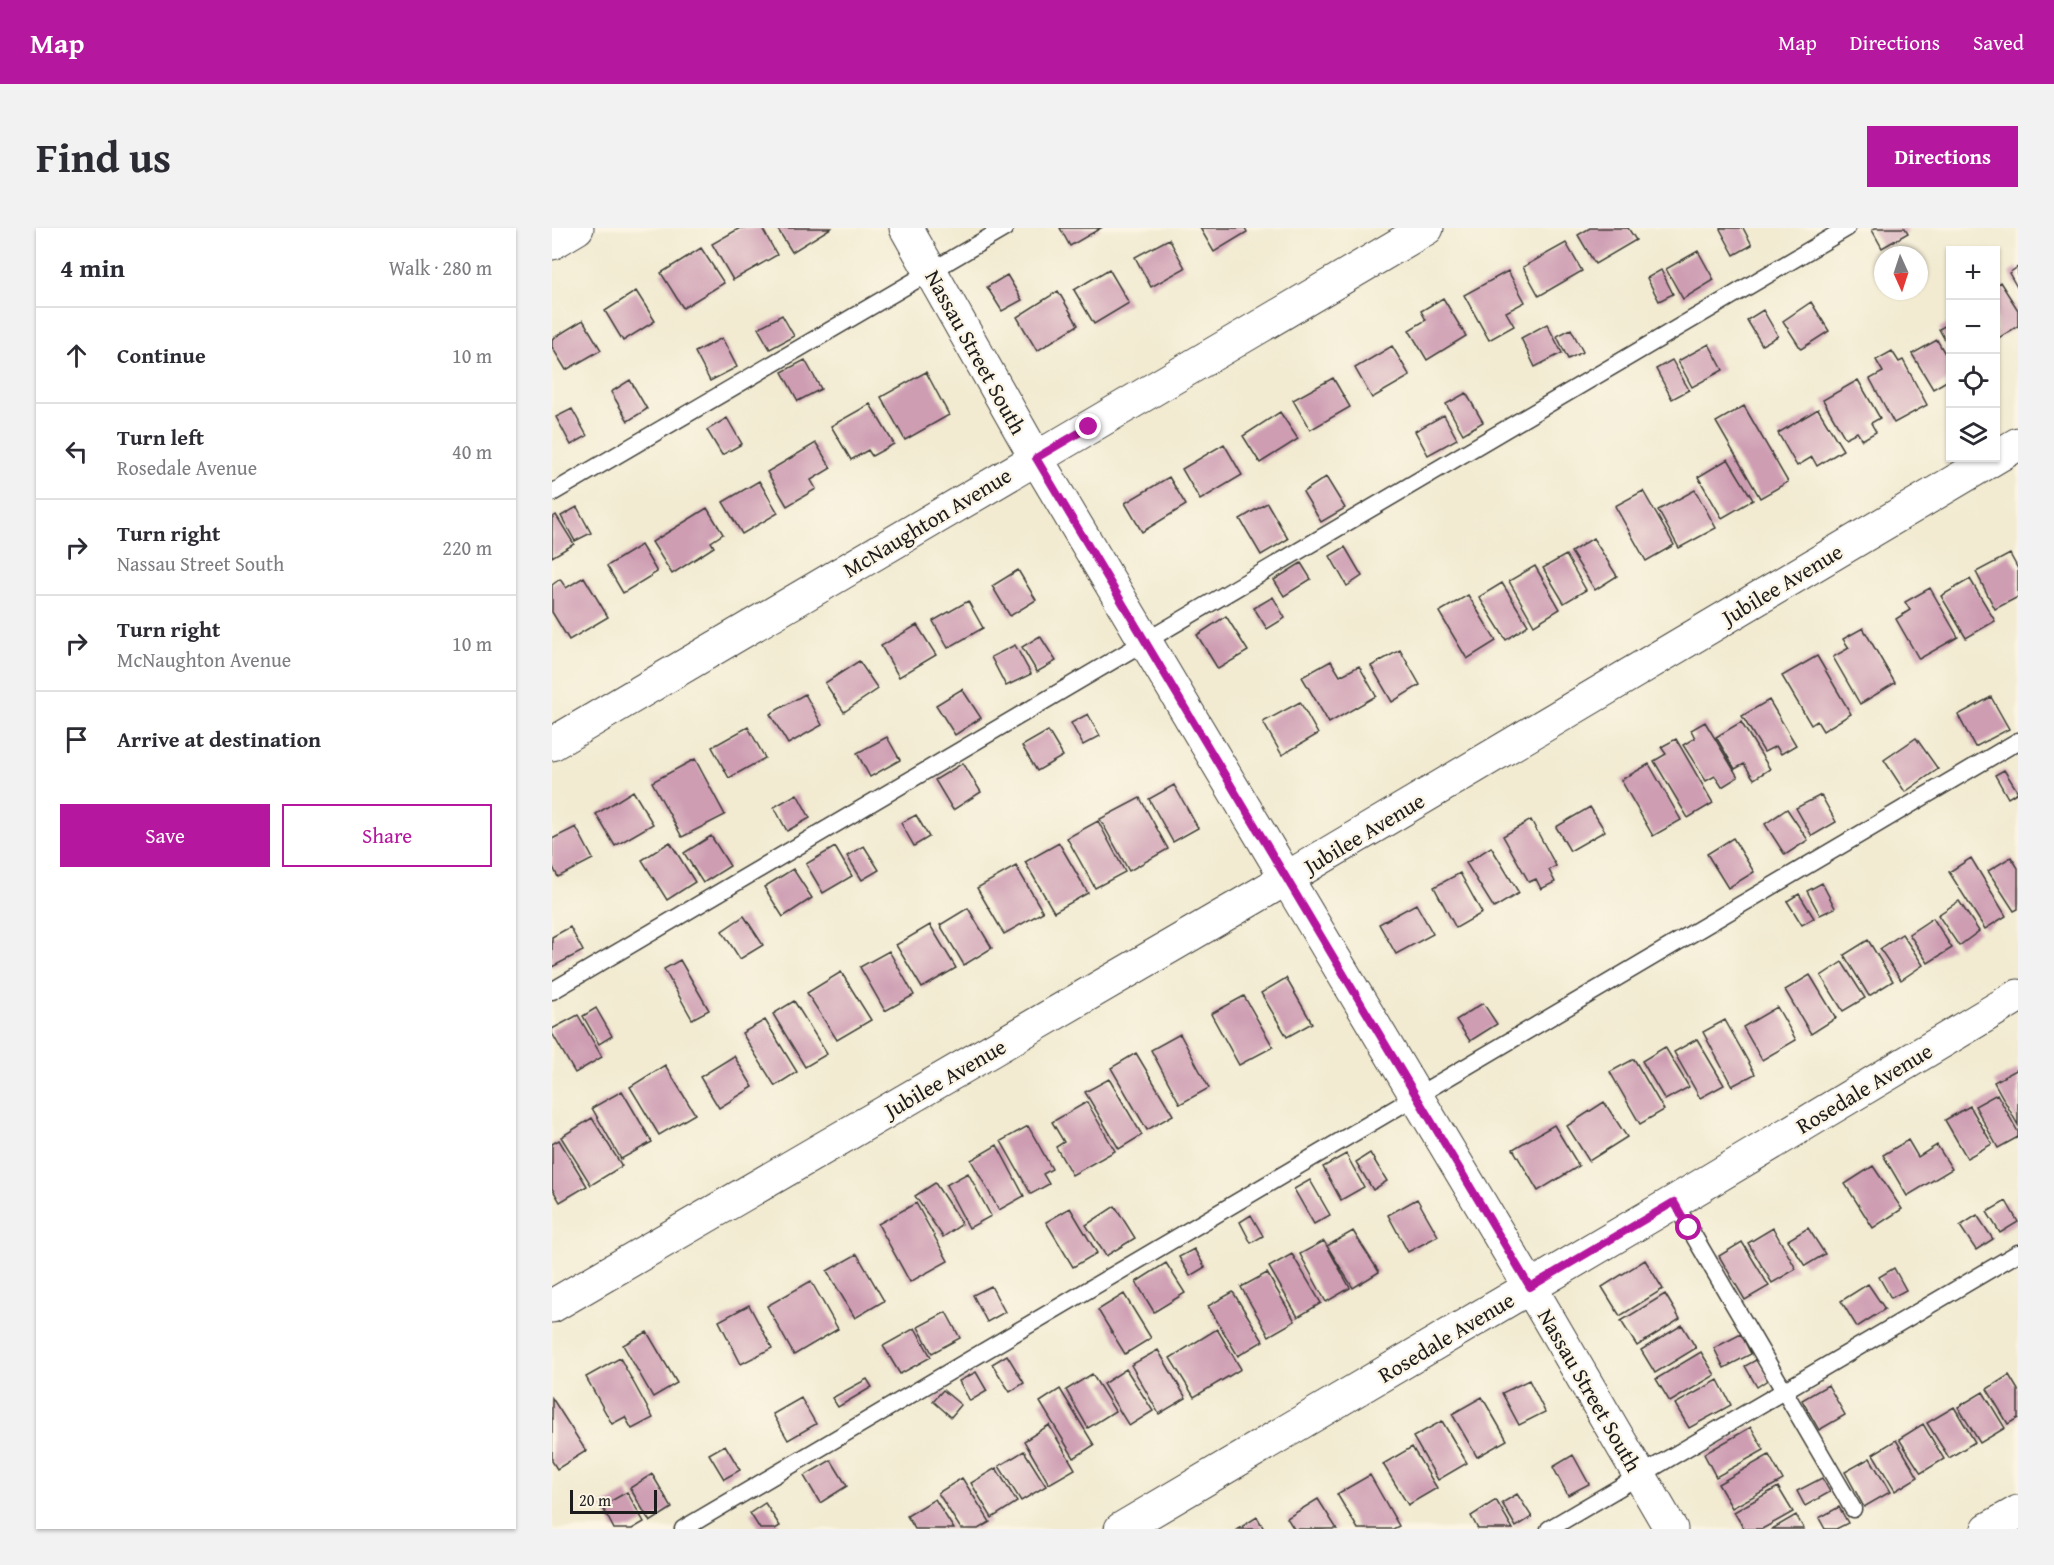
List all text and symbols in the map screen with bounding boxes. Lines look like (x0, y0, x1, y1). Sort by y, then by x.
text: Map (30, 22, 84, 63)
text: Map (1778, 27, 1817, 58)
text: Directions (1850, 27, 1940, 58)
text: Saved (1973, 27, 2024, 58)
text: Find us (36, 126, 171, 187)
button: Directions (1867, 126, 2018, 187)
north arrow (1874, 246, 1928, 300)
map controls (1946, 246, 2000, 462)
button: + (1946, 246, 2000, 300)
text: 4 min (60, 248, 125, 287)
text: Walk · 280 m (389, 253, 492, 282)
street label: Nassau Street South (917, 264, 1035, 441)
button: − (1946, 300, 2000, 354)
icon: ahead (60, 339, 93, 372)
text: Continue (117, 339, 206, 371)
text: 10 m (452, 341, 492, 370)
button: locate (1946, 354, 2000, 408)
button: layers (1946, 408, 2000, 462)
route end (1075, 413, 1101, 439)
text: Turn left (117, 421, 204, 453)
icon: left (60, 435, 93, 468)
text: 40 m (452, 437, 492, 466)
text: Rosedale Avenue (117, 453, 257, 482)
street label: McNaughton Avenue (837, 459, 1017, 585)
text: Turn right (117, 517, 220, 549)
icon: right (60, 531, 93, 564)
text: 220 m (442, 533, 492, 562)
street label: Jubilee Avenue (1713, 535, 1848, 634)
text: Nassau Street South (117, 549, 284, 578)
text: Turn right (117, 613, 220, 645)
icon: right (60, 627, 93, 660)
text: 10 m (452, 629, 492, 658)
text: McNaughton Avenue (117, 645, 291, 674)
icon: arrive (60, 723, 93, 756)
text: Arrive at destination (117, 723, 321, 755)
street label: Jubilee Avenue (1295, 784, 1430, 883)
button: Save (60, 804, 270, 867)
button: Share (282, 804, 492, 867)
street label: Jubilee Avenue (876, 1030, 1012, 1127)
street label: Rosedale Avenue (1790, 1035, 1938, 1141)
route start (1675, 1214, 1701, 1240)
street label: Rosedale Avenue (1372, 1284, 1520, 1390)
street label: Nassau Street South (1530, 1302, 1650, 1478)
scale bar (570, 1487, 657, 1514)
text: 20 m (579, 1488, 611, 1512)

